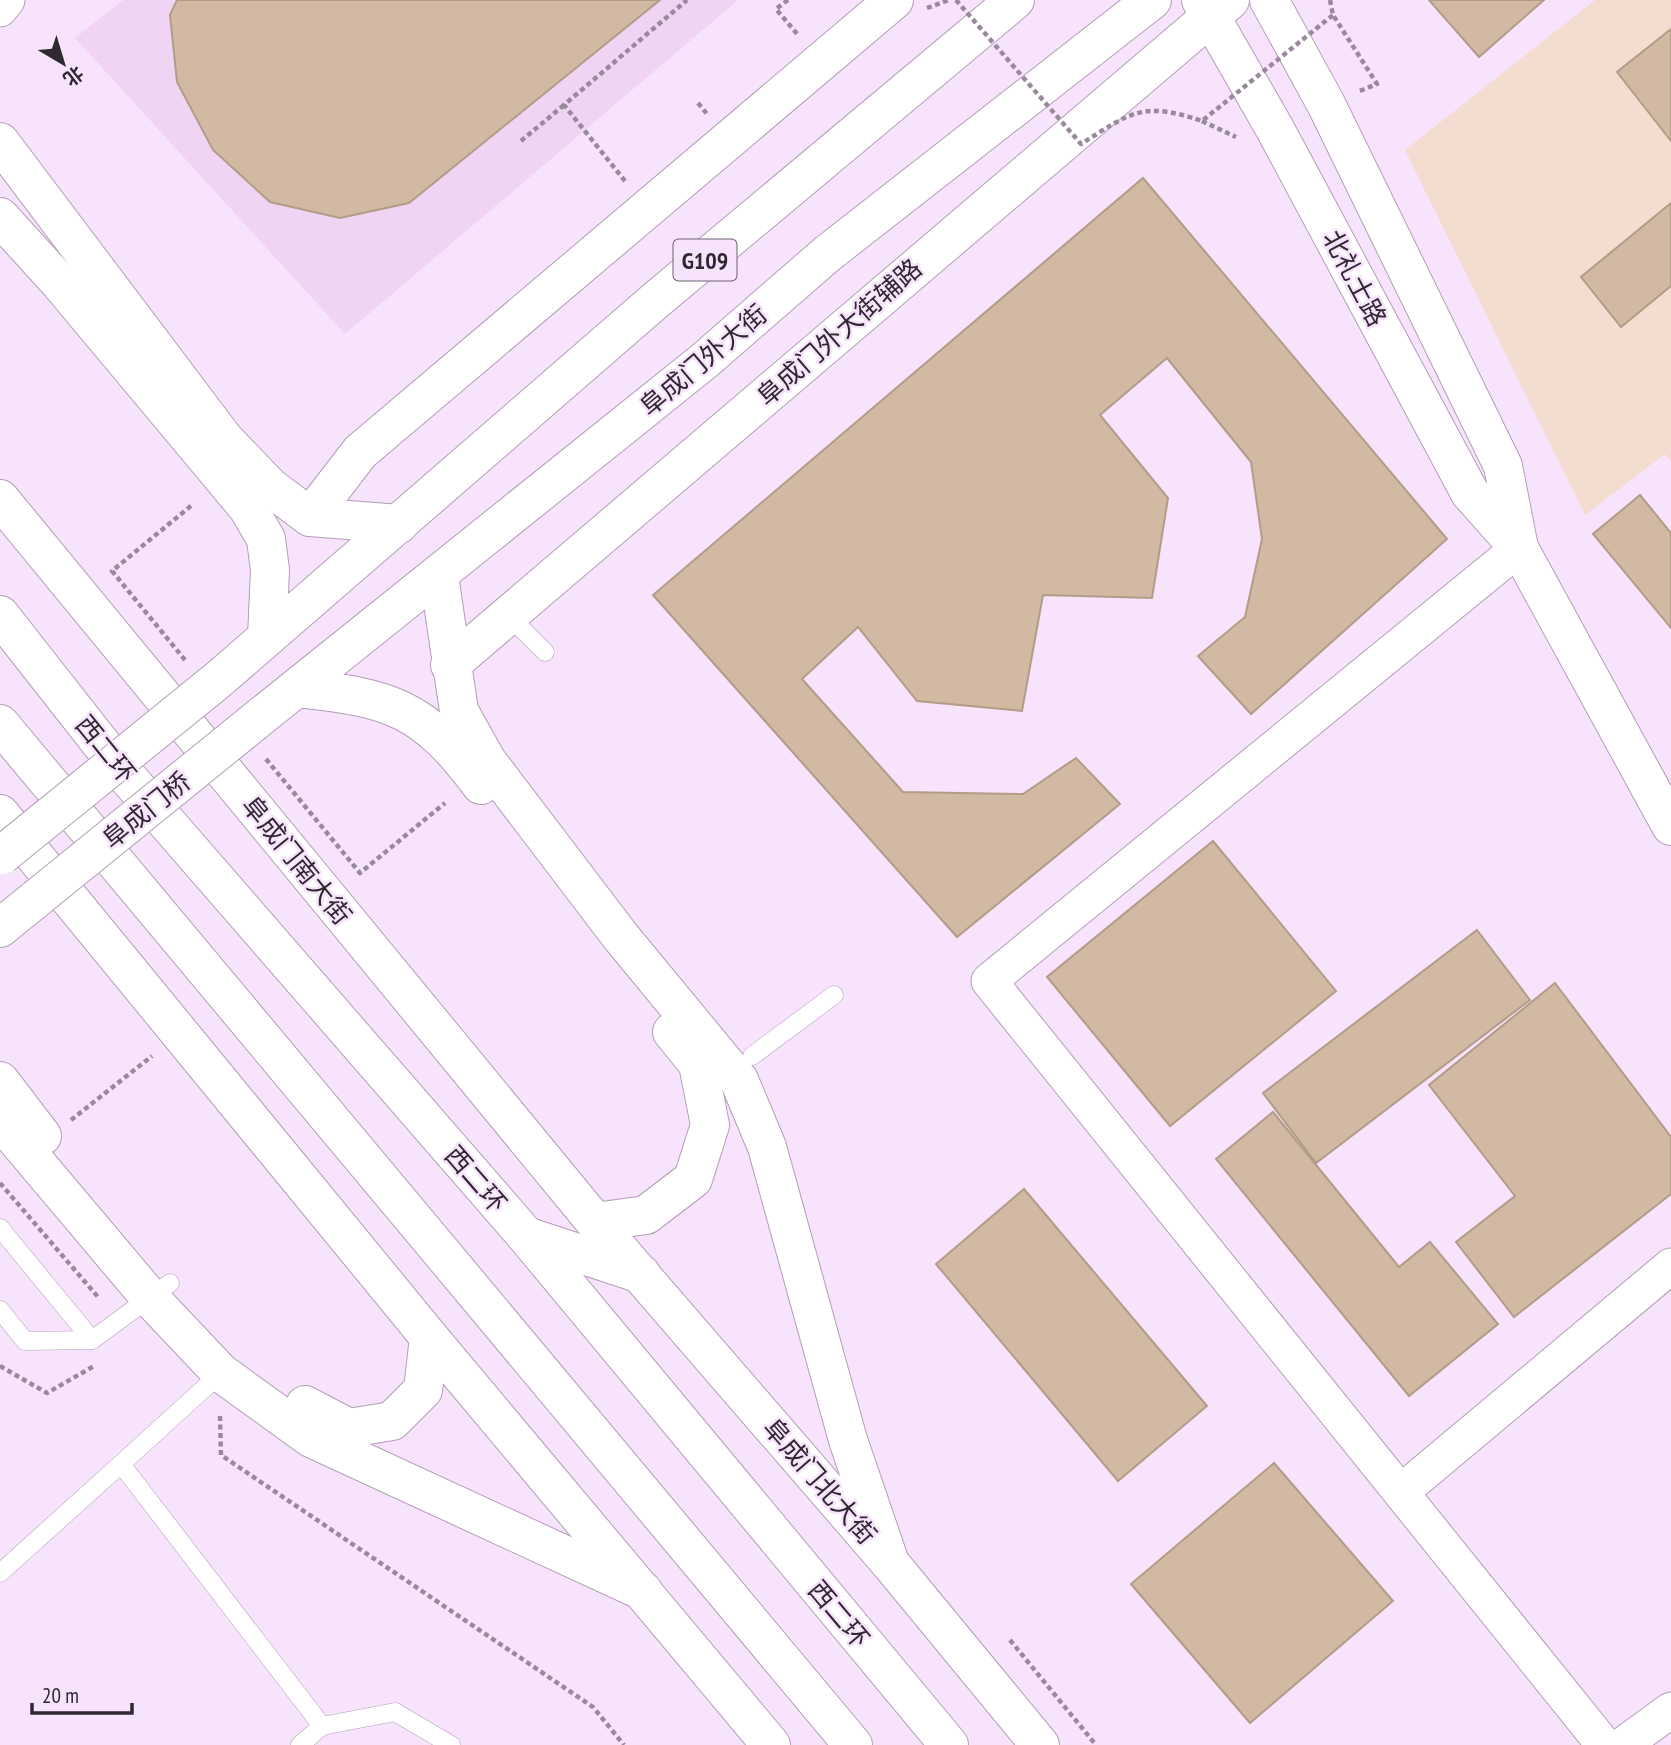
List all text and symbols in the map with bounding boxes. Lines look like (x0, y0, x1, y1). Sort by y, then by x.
north arrow (28, 28, 98, 98)
text: 北 (59, 61, 88, 92)
street label: 北礼士路 (1316, 224, 1394, 332)
road number: G109 (674, 240, 736, 281)
street label: 阜成门外大街辅路 (750, 251, 928, 413)
street label: 阜成门外大街 (633, 297, 773, 423)
street label: 西二环 (69, 708, 143, 790)
street label: 阜成门桥 (95, 764, 197, 856)
street label: 阜成门南大街 (235, 789, 359, 931)
street label: 西二环 (438, 1139, 514, 1219)
street label: 阜成门北大街 (756, 1411, 884, 1551)
street label: 西二环 (801, 1574, 877, 1654)
scale bar (32, 1672, 131, 1716)
text: 20 m (42, 1682, 79, 1709)

